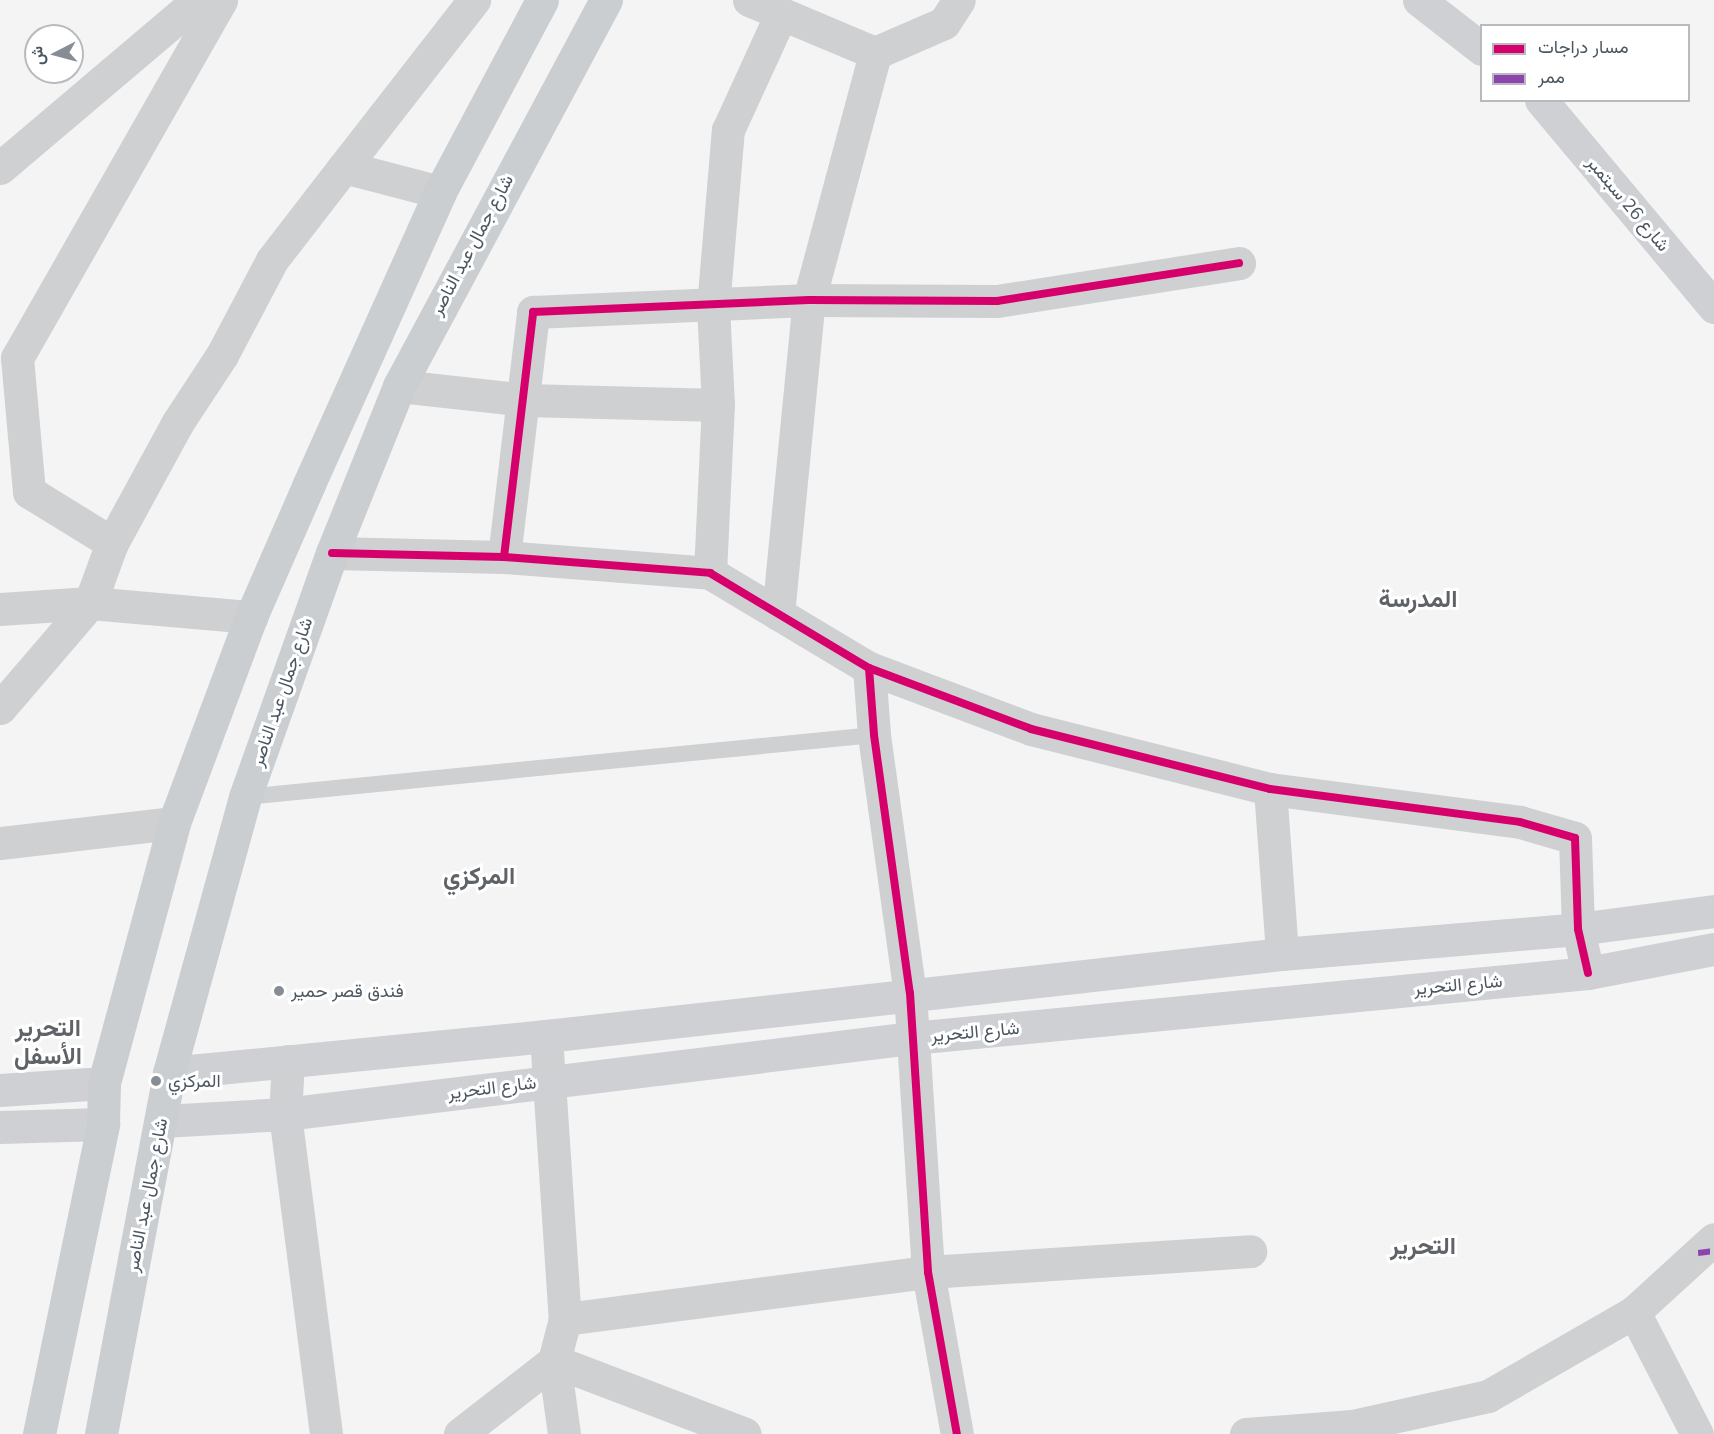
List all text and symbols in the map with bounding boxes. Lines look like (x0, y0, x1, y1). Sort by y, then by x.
north arrow (24, 24, 84, 84)
legend (1480, 24, 1690, 102)
text: مسار دراجات (1538, 35, 1629, 59)
text: ش (26, 45, 50, 66)
text: ممر (1538, 65, 1565, 89)
street label: شارع 26 سبتمبر (1582, 152, 1674, 256)
street label: شارع جمال عبد الناصر (426, 171, 518, 319)
district label: المدرسة (1379, 586, 1457, 614)
street label: شارع جمال عبد الناصر (246, 615, 318, 769)
district label: المركزي (443, 863, 515, 891)
street label: شارع التحرير (1413, 970, 1503, 1000)
place label: فندق قصر حمير (291, 980, 404, 1002)
marker: فندق قصر حمير (272, 984, 286, 998)
district label: التحرير الأسفل (14, 1015, 82, 1071)
street label: شارع التحرير (930, 1017, 1020, 1047)
place label: المركزي (168, 1070, 221, 1092)
street label: شارع التحرير (446, 1072, 538, 1104)
marker: المركزي (149, 1074, 163, 1088)
street label: شارع جمال عبد الناصر (122, 1116, 172, 1274)
district label: التحرير (1390, 1233, 1456, 1261)

